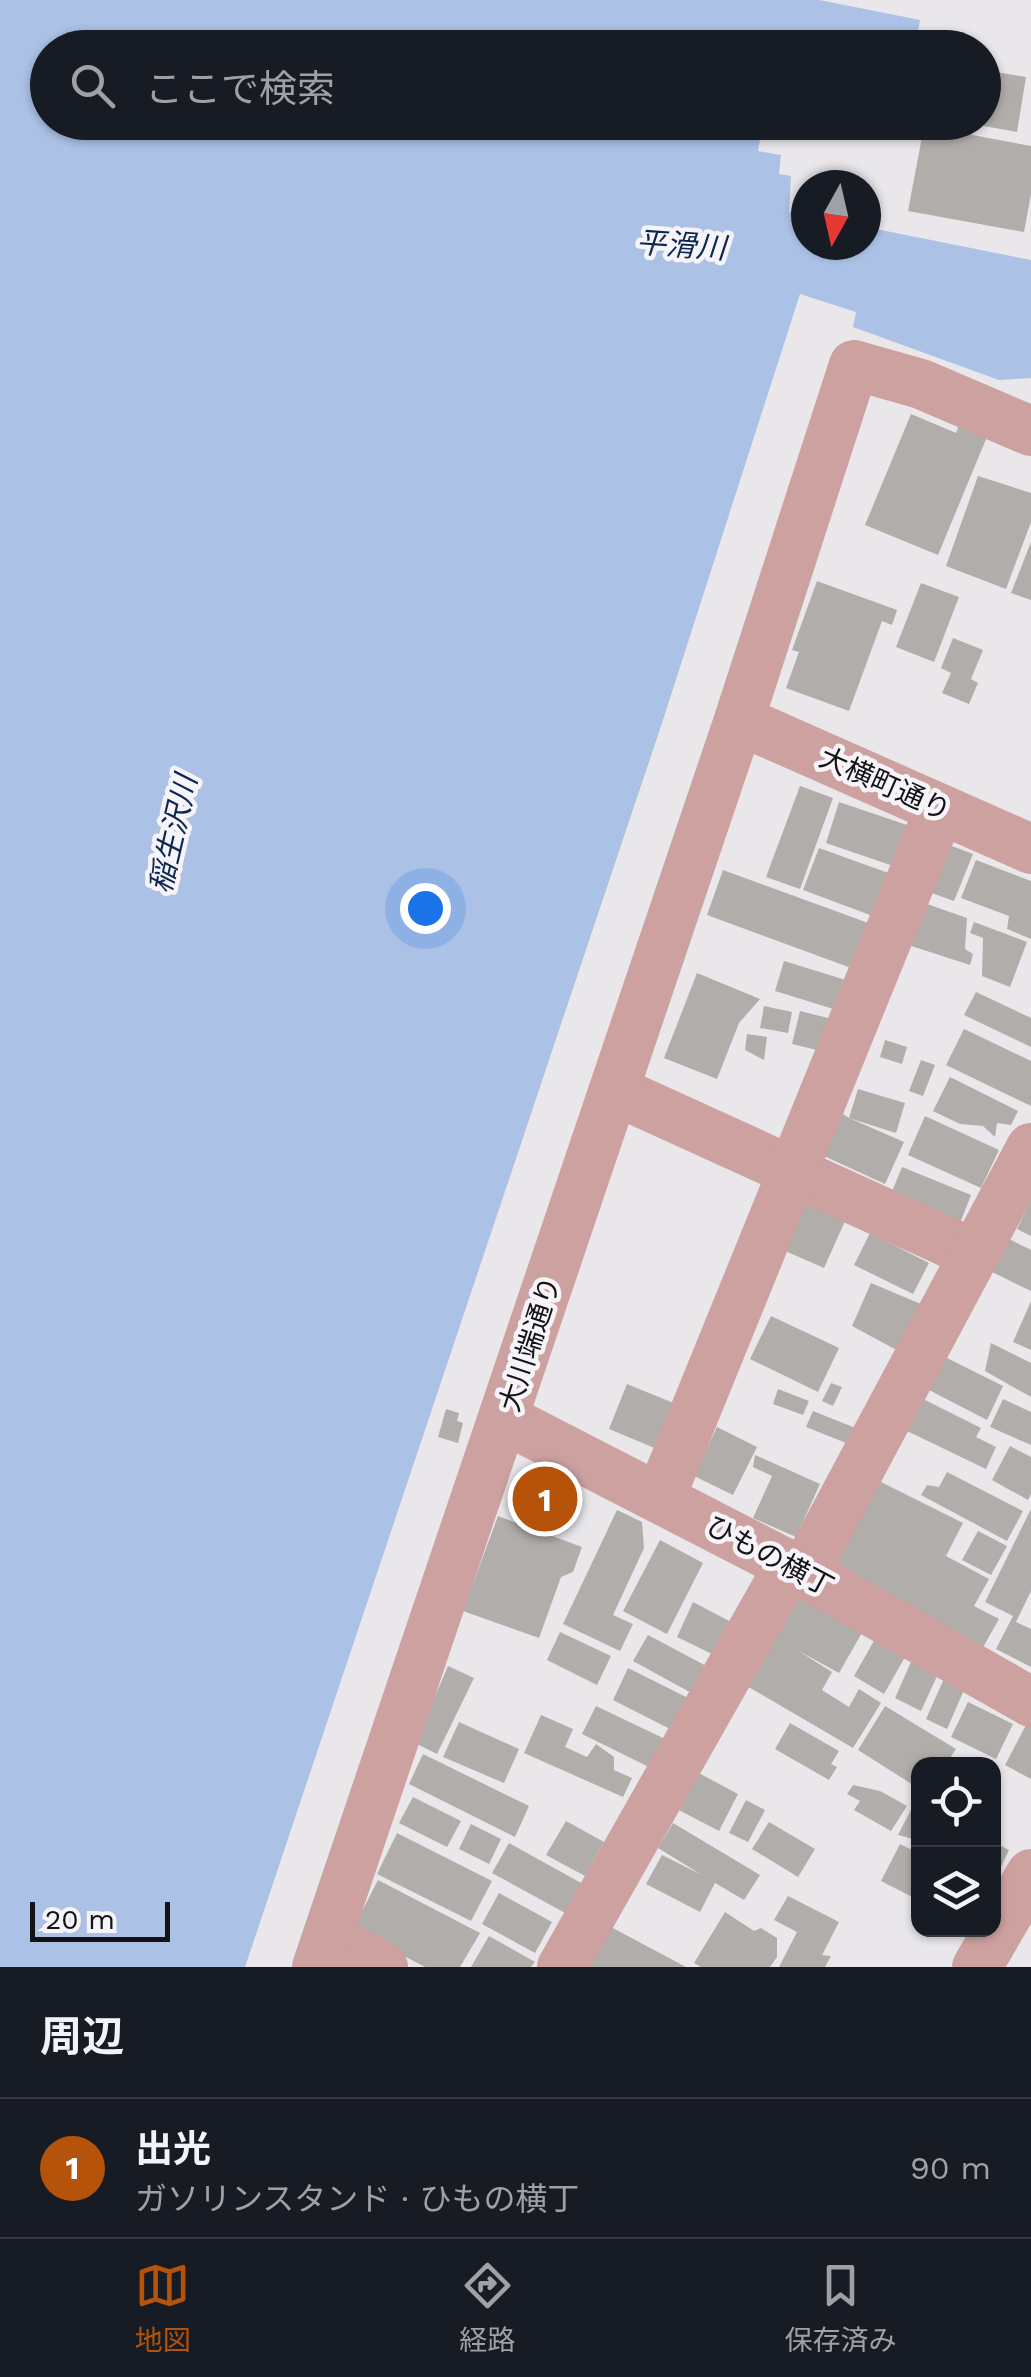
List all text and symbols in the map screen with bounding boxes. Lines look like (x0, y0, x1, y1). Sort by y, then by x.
search box (30, 30, 1001, 140)
icon: search (65, 58, 120, 113)
text: ここで検索 (145, 67, 335, 111)
north arrow (791, 170, 881, 260)
water label: 平滑川 (635, 224, 730, 266)
street label: 大横町通り (814, 740, 956, 828)
water label: 稲生沢川 (142, 769, 204, 896)
your location (400, 883, 451, 934)
street label: 大川端通り (493, 1272, 567, 1416)
pin: 1 (512, 1462, 578, 1536)
street label: ひもの横丁 (700, 1509, 840, 1603)
map controls (911, 1757, 1001, 1937)
button: locate (911, 1757, 1001, 1847)
button: layers (911, 1847, 1001, 1937)
scale bar (30, 1897, 170, 1942)
text: 20 m (45, 1903, 115, 1936)
text: 周辺 (40, 2012, 124, 2061)
text: 出光 (135, 2127, 211, 2171)
text: 1 (66, 2149, 79, 2187)
text: 90 m (910, 2149, 991, 2187)
text: ガソリンスタンド · ひもの横丁 (135, 2180, 579, 2218)
tab: 地図 (134, 2258, 191, 2358)
tab: 経路 (459, 2258, 516, 2358)
tab: 保存済み (784, 2258, 897, 2358)

